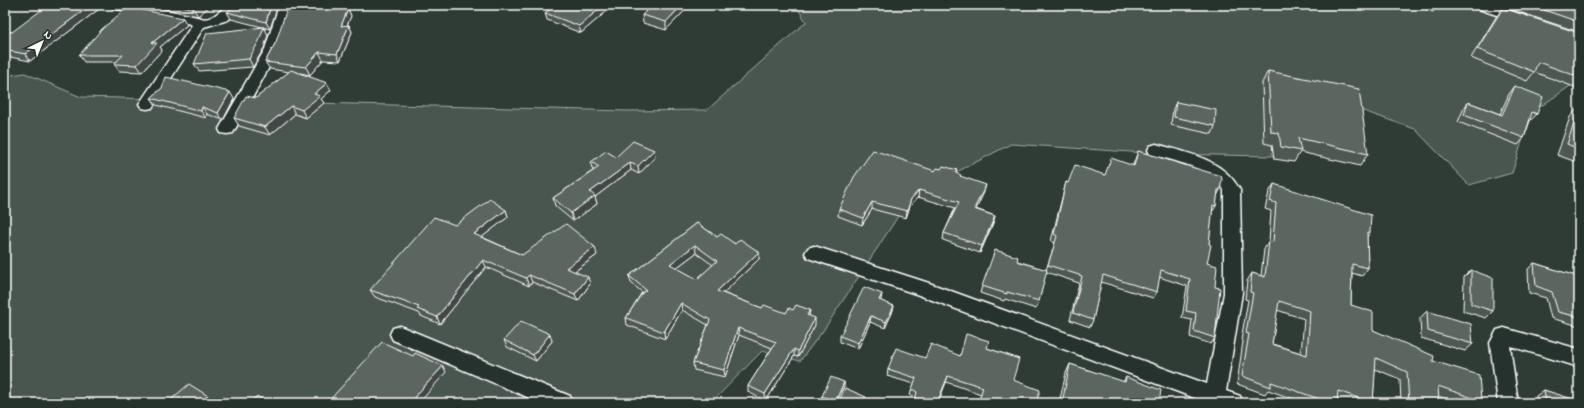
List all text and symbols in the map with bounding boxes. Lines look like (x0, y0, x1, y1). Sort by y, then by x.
north arrow (22, 22, 62, 62)
text: N (40, 27, 56, 44)

